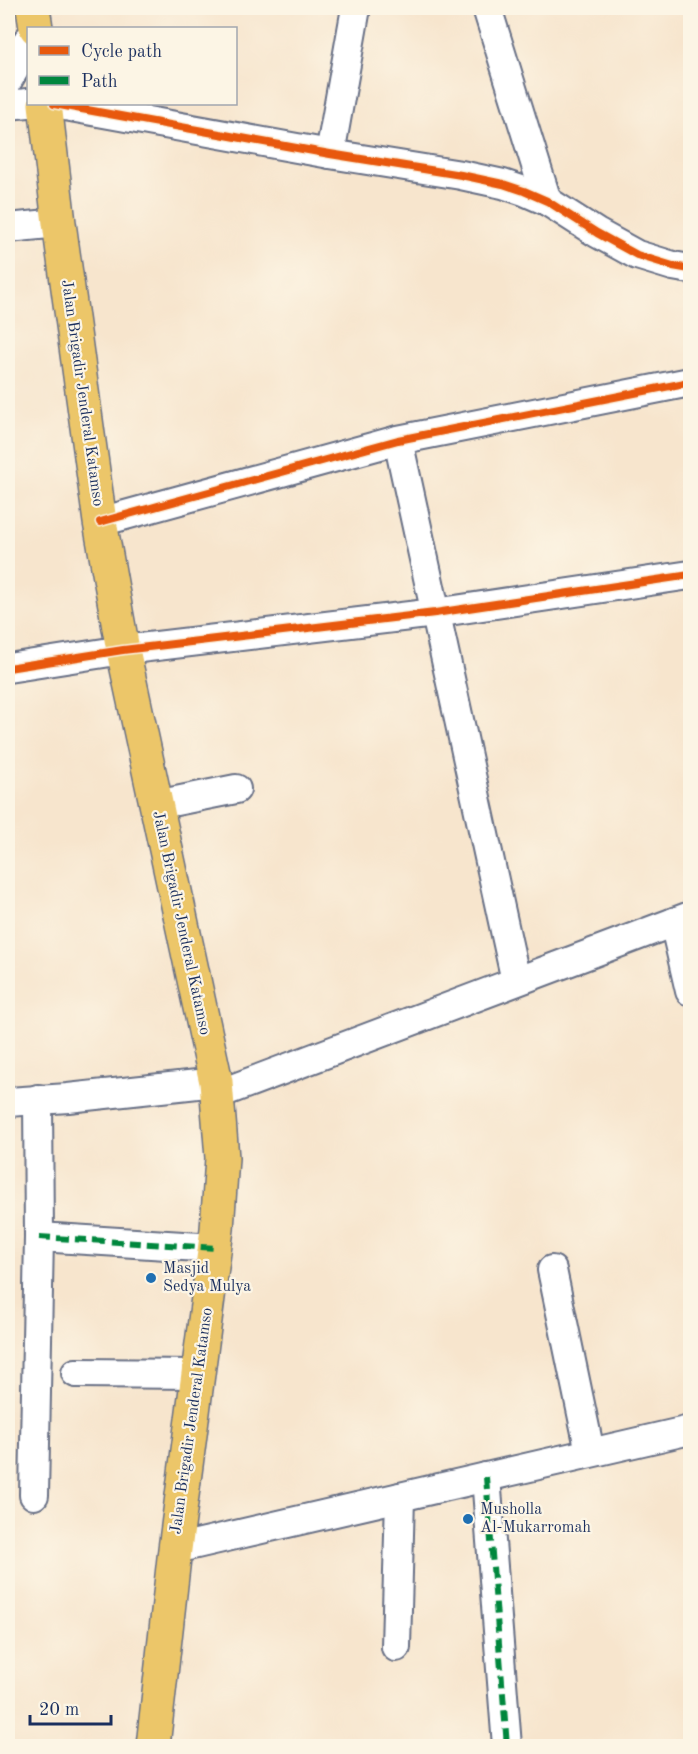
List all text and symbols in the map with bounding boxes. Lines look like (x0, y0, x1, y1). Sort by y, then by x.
legend (27, 27, 237, 105)
text: Cycle path (81, 43, 162, 61)
text: Path (81, 73, 118, 91)
street label: Jalan Brigadir Jenderal Katamso (58, 279, 106, 507)
street label: Jalan Brigadir Jenderal Katamso (149, 809, 213, 1037)
place label: Masjid Sedya Mulya (163, 1261, 251, 1295)
marker: Masjid Sedya Mulya (144, 1271, 158, 1285)
street label: Jalan Brigadir Jenderal Katamso (168, 1307, 216, 1535)
place label: Musholla Al-Mukarromah (480, 1502, 591, 1536)
marker: Musholla Al-Mukarromah (461, 1512, 475, 1526)
scale bar (30, 1688, 111, 1726)
text: 20 m (39, 1701, 79, 1719)

